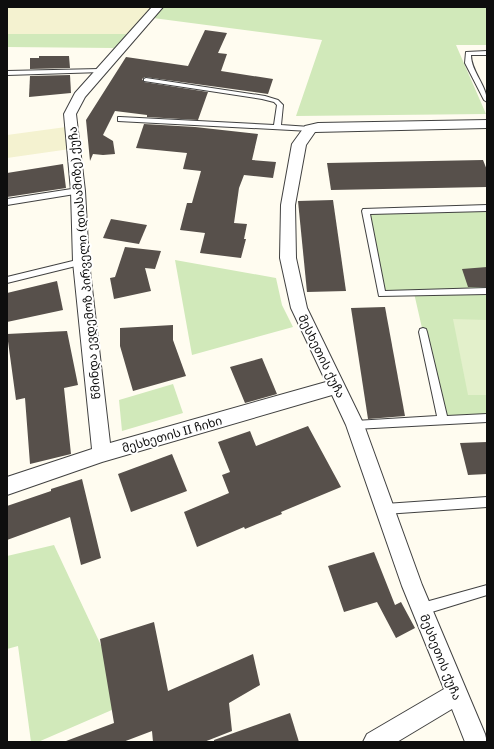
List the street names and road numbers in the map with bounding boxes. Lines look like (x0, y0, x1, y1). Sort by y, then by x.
street label: წმინდა ევდემოზ პირველი (დიასამიზე) ქუჩა (64, 126, 104, 400)
street label: მესხეთის ქუჩა (294, 311, 350, 401)
street label: მესხეთის II ჩიხი (120, 412, 224, 456)
street label: მესხეთის ქუჩა (416, 611, 466, 703)

